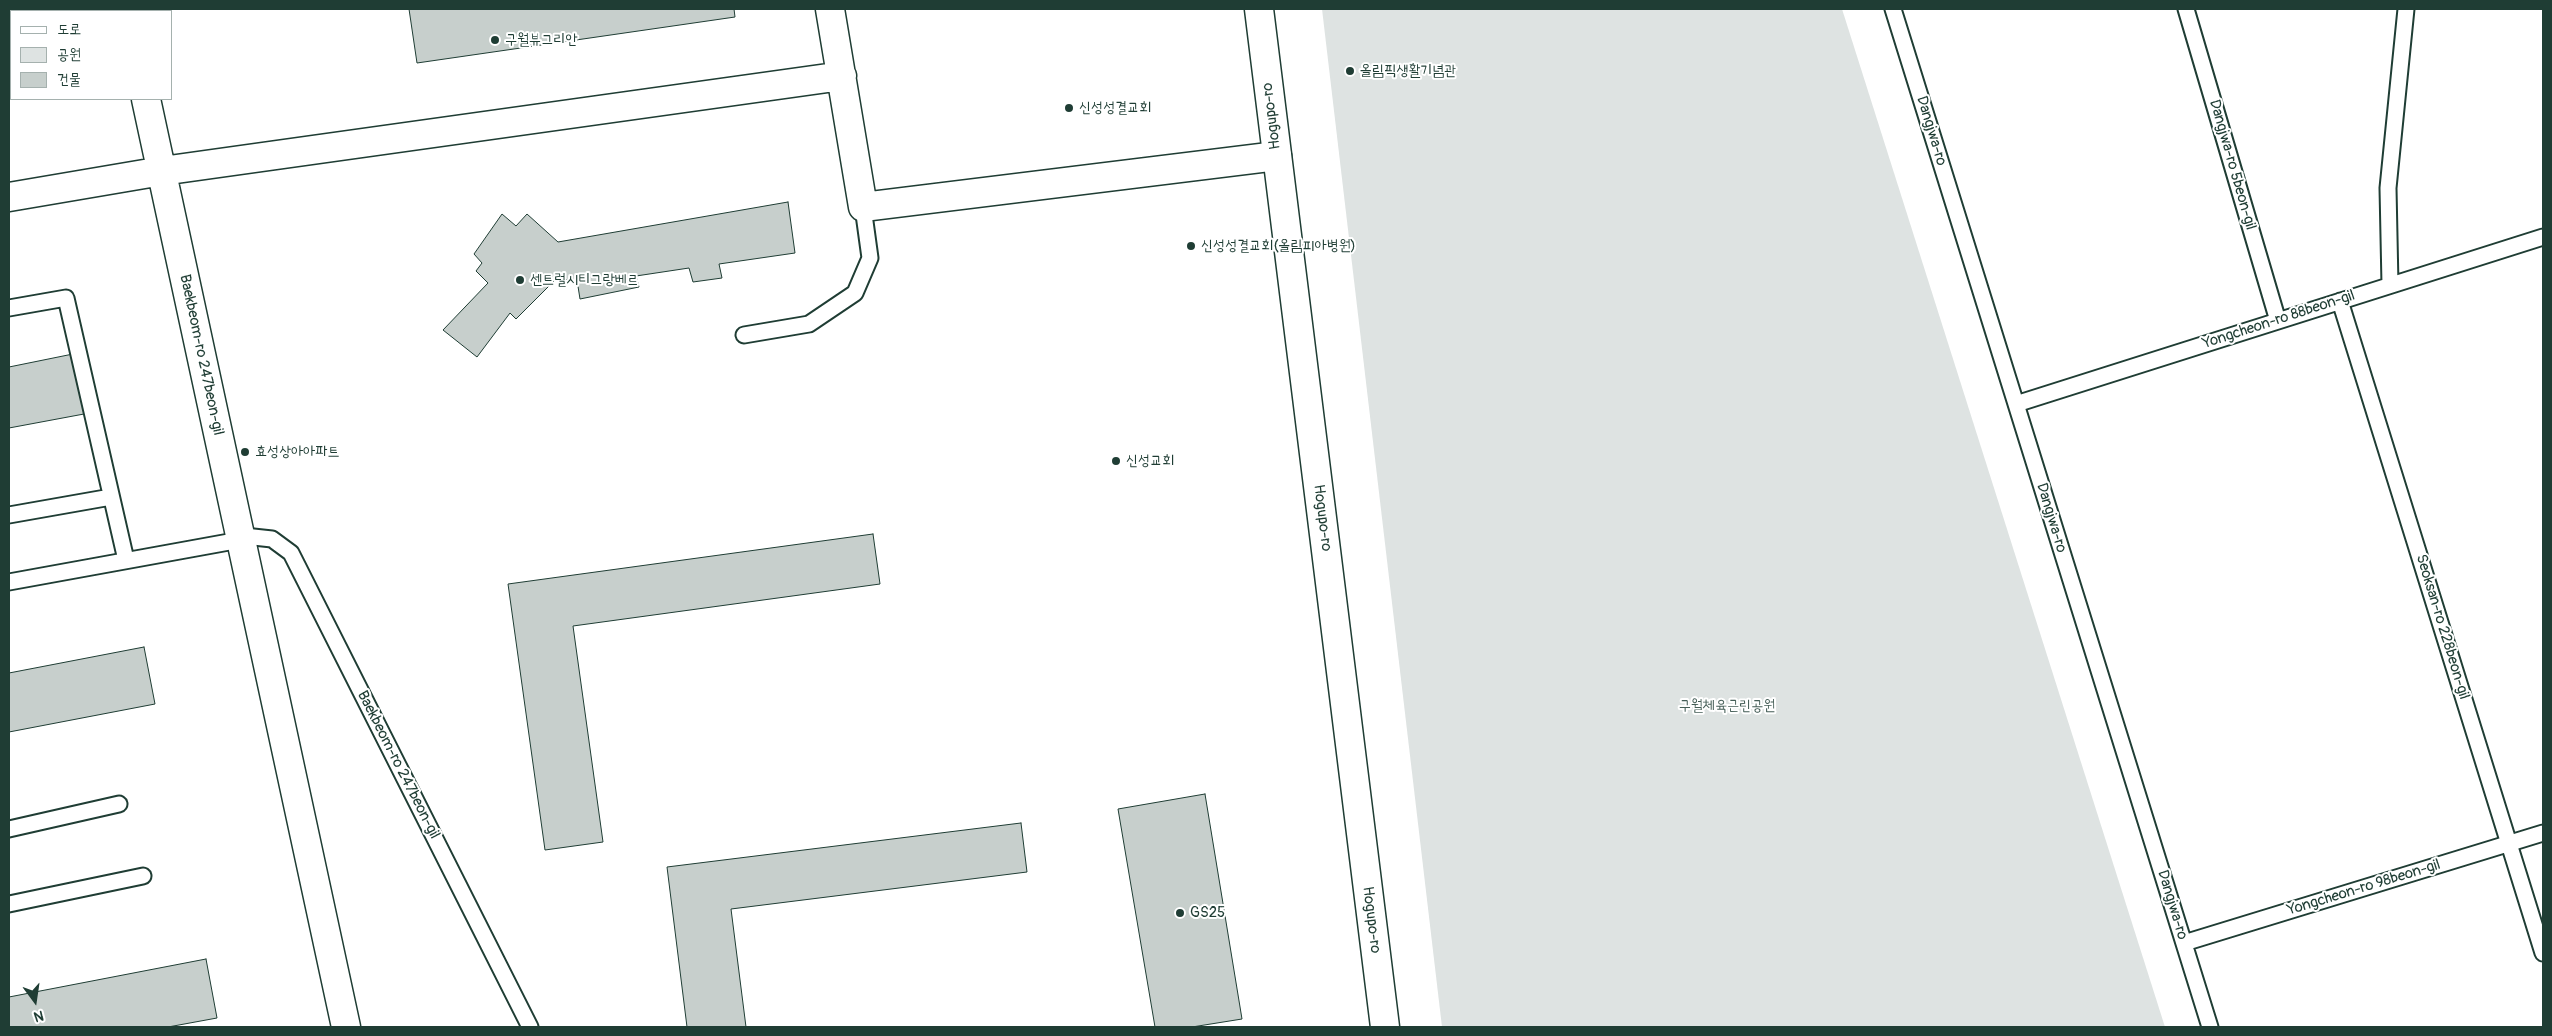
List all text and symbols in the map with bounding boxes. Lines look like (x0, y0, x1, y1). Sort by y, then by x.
legend (10, 10, 172, 100)
text: 도로 (57, 20, 81, 39)
place label: 구월뷰그리안 (505, 31, 577, 49)
marker: 구월뷰그리안 (489, 34, 501, 46)
text: 공원 (57, 45, 81, 64)
place label: 올림픽생활기념관 (1360, 62, 1457, 80)
marker: 올림픽생활기념관 (1344, 65, 1356, 77)
text: 건물 (57, 70, 81, 89)
street label: Hogupo-ro (1259, 82, 1285, 150)
street label: Dangjwa-ro (1912, 94, 1950, 168)
street label: Dangjwa-ro 5beon-gil (2205, 98, 2259, 232)
place label: 신성성결교회 (1079, 99, 1151, 117)
marker: 신성성결교회 (1063, 102, 1075, 114)
place label: 신성성결교회(올림피아병원) (1201, 237, 1356, 255)
marker: 신성성결교회(올림피아병원) (1185, 240, 1197, 252)
place label: 센트럴시티그랑베르 (530, 271, 639, 289)
street label: Baekbeom-ro 247beon-gil (175, 273, 227, 437)
marker: 센트럴시티그랑베르 (514, 274, 526, 286)
street label: Yongcheon-ro 88beon-gil (2201, 287, 2357, 353)
place label: 효성상아아파트 (255, 443, 339, 461)
marker: 효성상아아파트 (239, 446, 251, 458)
place label: 신성교회 (1126, 452, 1174, 470)
marker: 신성교회 (1110, 455, 1122, 467)
street label: Dangjwa-ro (2032, 481, 2070, 555)
street label: Hogupo-ro (1309, 484, 1335, 552)
street label: Seoksan-ro 228beon-gil (2411, 552, 2473, 702)
street label: Baekbeom-ro 247beon-gil (353, 688, 443, 842)
park label: 구월체육근린공원 (1679, 697, 1775, 715)
street label: Yongcheon-ro 98beon-gil (2285, 856, 2443, 920)
street label: Dangjwa-ro (2153, 868, 2191, 942)
street label: Hogupo-ro (1358, 886, 1384, 954)
place label: GS25 (1190, 904, 1225, 922)
marker: GS25 (1174, 907, 1186, 919)
north arrow (10, 976, 60, 1026)
text: N (32, 1007, 45, 1025)

